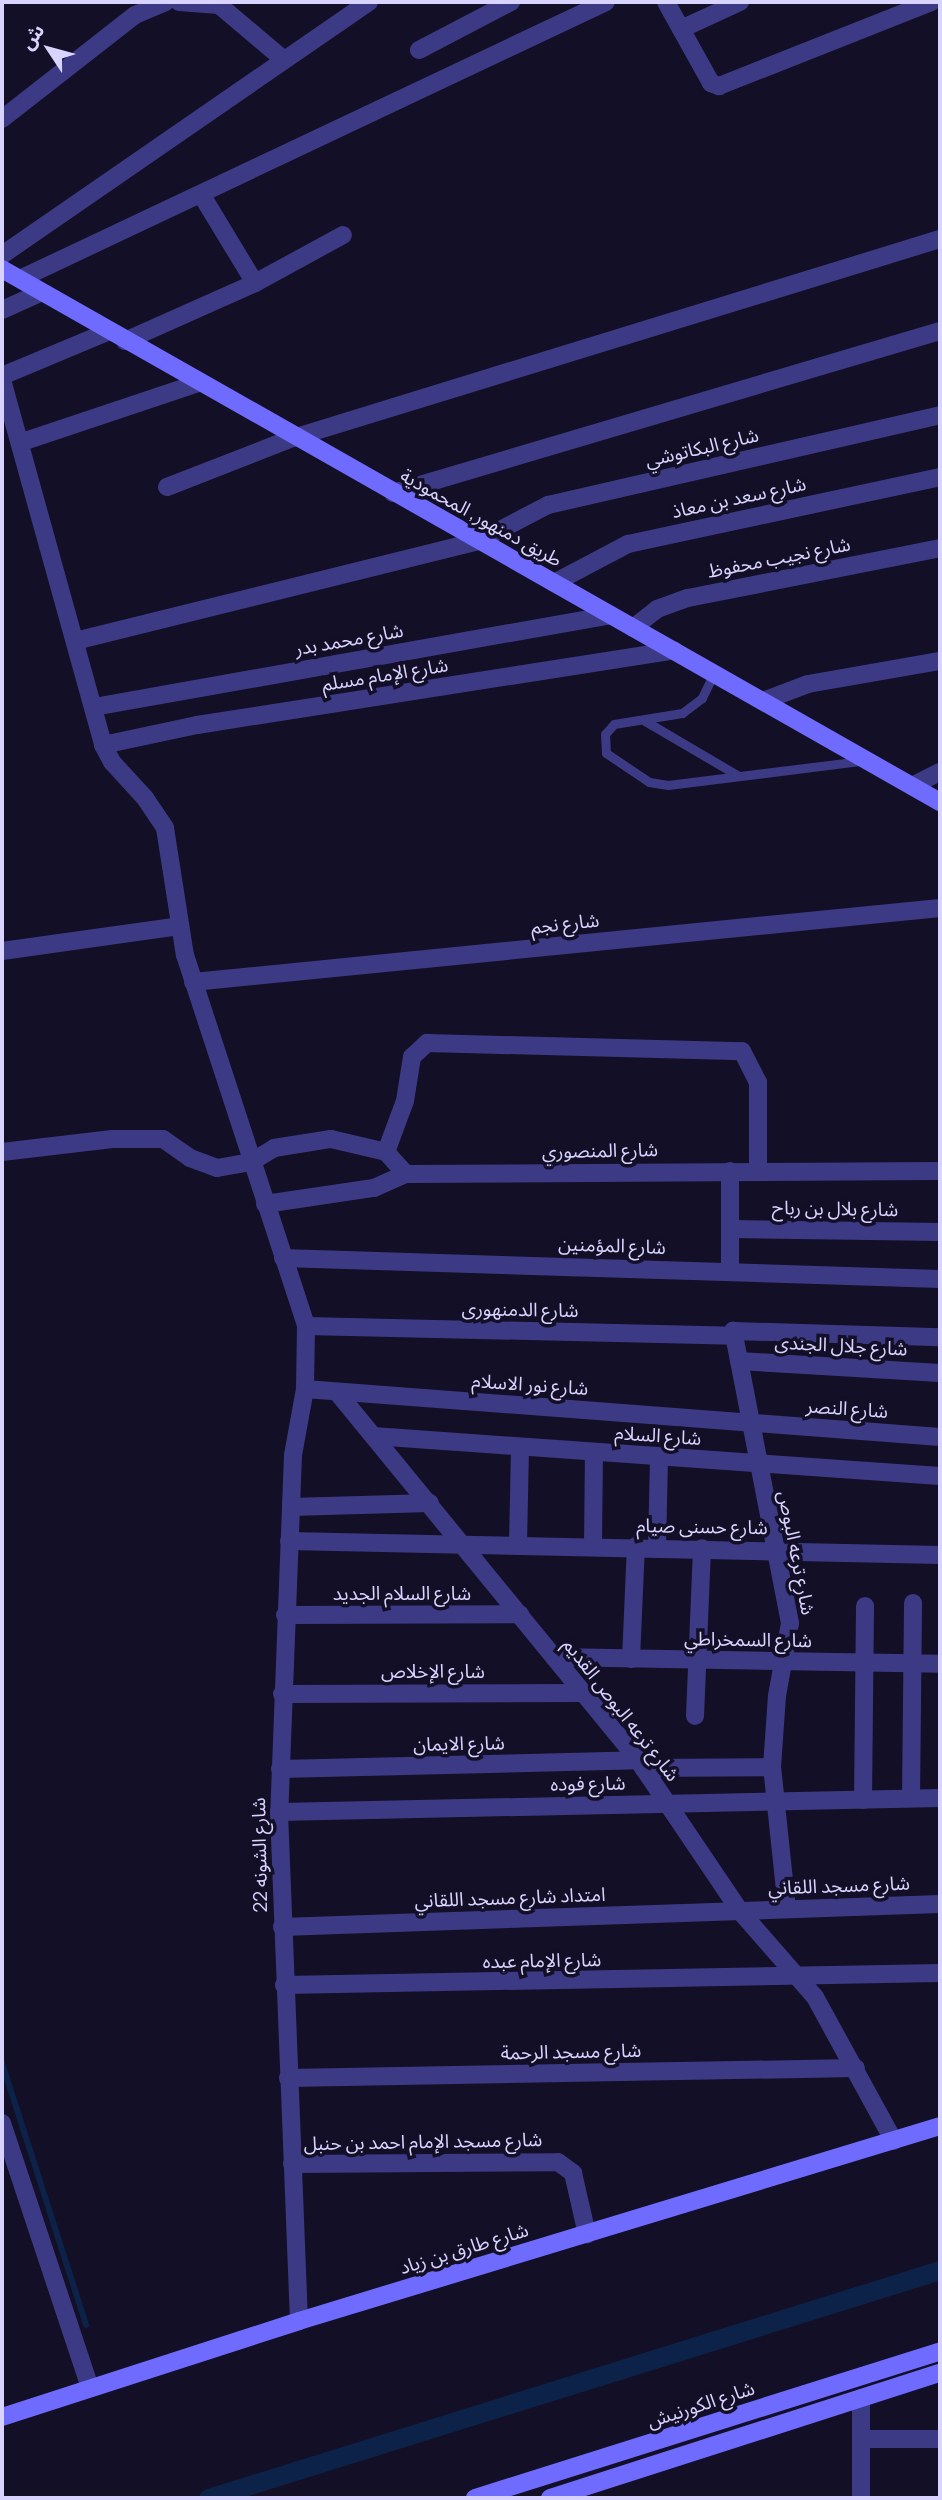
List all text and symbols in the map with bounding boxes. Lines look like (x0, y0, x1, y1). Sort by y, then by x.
north arrow (14, 14, 84, 84)
text: ش (14, 18, 50, 55)
street label: شارع البكاتوشي (643, 424, 761, 472)
street label: طريق دمنهور, المحمودية (396, 464, 566, 572)
street label: شارع سعد بن معاذ (670, 473, 808, 523)
street label: شارع نجيب محفوظ (706, 533, 852, 583)
street label: شارع محمد بدر (293, 619, 405, 661)
street label: شارع الإمام مسلم (320, 654, 450, 696)
street label: شارع نجم (530, 909, 600, 939)
street label: شارع المنصوري (542, 1139, 658, 1163)
street label: شارع بلال بن رباح (772, 1196, 898, 1222)
street label: شارع المؤمنين (558, 1233, 666, 1259)
street label: شارع الدمنهورى (461, 1298, 579, 1322)
street label: شارع جلال الجندى (774, 1331, 908, 1361)
street label: شارع نور الاسلام (471, 1370, 589, 1400)
street label: شارع النصر (805, 1395, 889, 1423)
street label: شارع السلام (614, 1422, 702, 1450)
street label: شارع ترعه البوص (773, 1489, 819, 1617)
street label: شارع حسنى صيام (636, 1514, 768, 1540)
street label: شارع السلام الجديد (333, 1583, 471, 1605)
street label: شارع السمخراطي (684, 1627, 812, 1653)
street label: شارع ترعه البوص القديم (558, 1634, 684, 1786)
street label: شارع الإخلاص (381, 1661, 485, 1683)
street label: شارع الايمان (413, 1732, 505, 1756)
street label: شارع فوده (550, 1772, 626, 1796)
street label: شارع الشونه 22 (248, 1797, 272, 1913)
street label: شارع مسجد اللقاني (768, 1872, 910, 1900)
street label: امتداد شارع مسجد اللقاني (414, 1883, 606, 1913)
street label: شارع الإمام عبده (482, 1949, 602, 1973)
street label: شارع مسجد الرحمة (501, 2039, 641, 2065)
street label: شارع مسجد الإمام احمد بن حنبل (304, 2129, 542, 2155)
street label: شارع طارق بن زياد (397, 2219, 531, 2279)
street label: شارع الكورنيش (644, 2377, 758, 2433)

